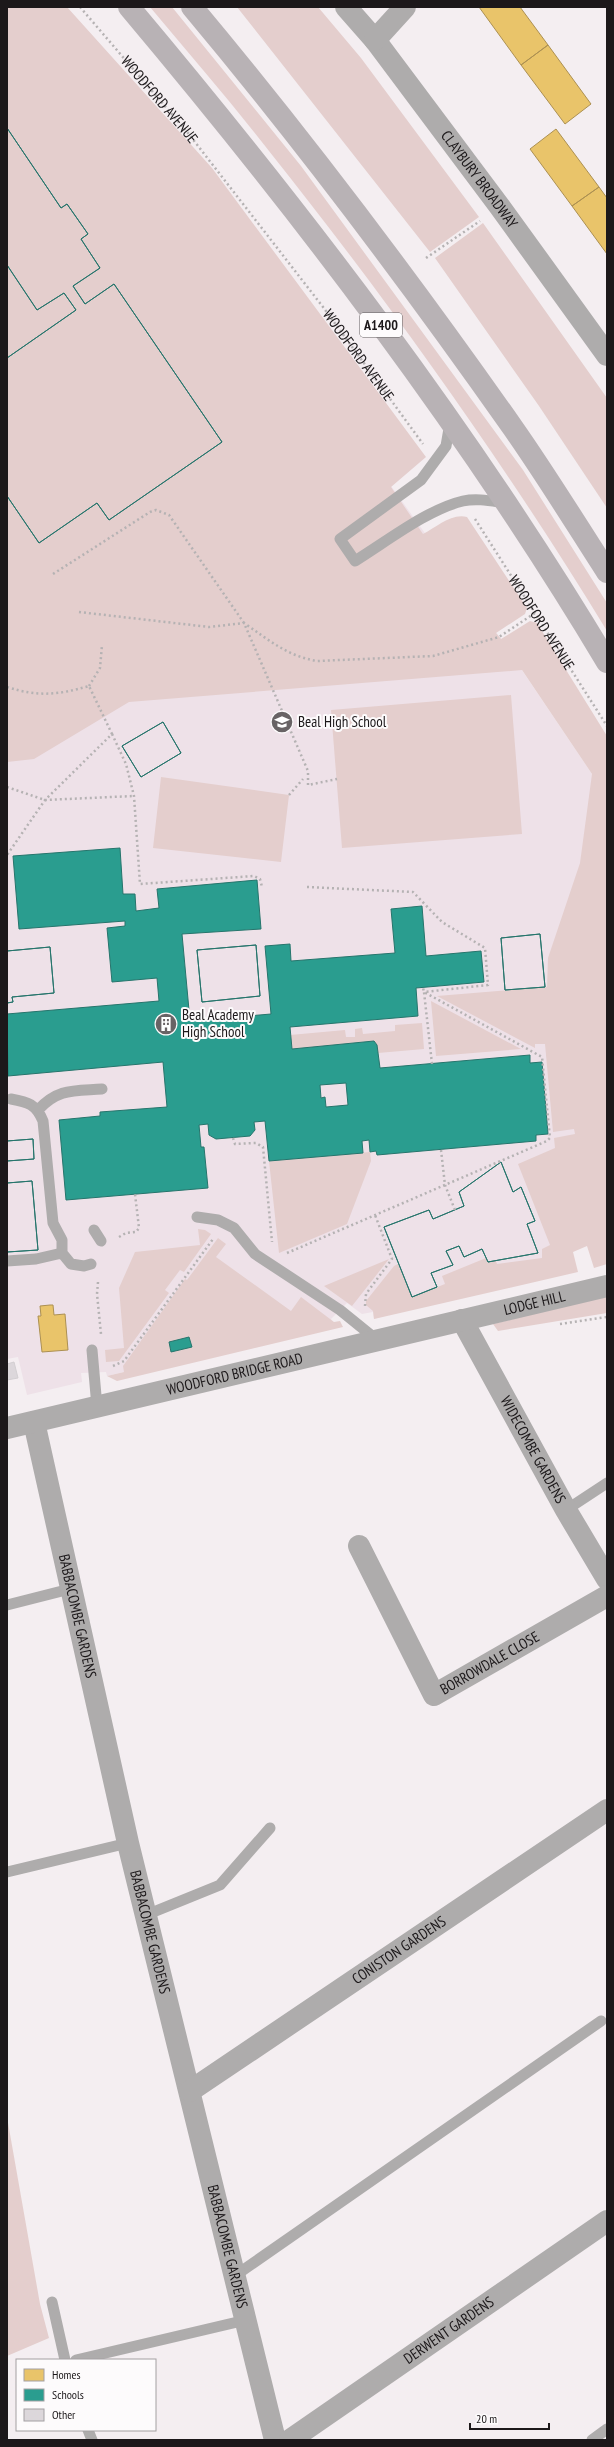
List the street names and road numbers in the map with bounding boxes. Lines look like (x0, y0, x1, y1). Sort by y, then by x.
street label: WOODFORD AVENUE (117, 52, 202, 147)
street label: CLAYBURY BROADWAY (437, 127, 522, 232)
street label: WOODFORD AVENUE (319, 305, 398, 405)
road number: A1400 (360, 313, 402, 337)
street label: WOODFORD AVENUE (504, 571, 579, 673)
street label: LODGE HILL (502, 1286, 568, 1319)
street label: WOODFORD BRIDGE ROAD (165, 1348, 305, 1399)
street label: WIDECOMBE GARDENS (496, 1393, 571, 1507)
street label: BABBACOMBE GARDENS (55, 1552, 101, 1680)
street label: BORROWDALE CLOSE (436, 1627, 542, 1699)
street label: BABBACOMBE GARDENS (126, 1868, 175, 1996)
street label: CONISTON GARDENS (348, 1911, 449, 1988)
street label: BABBACOMBE GARDENS (203, 2183, 252, 2310)
street label: DERWENT GARDENS (400, 2292, 497, 2368)

